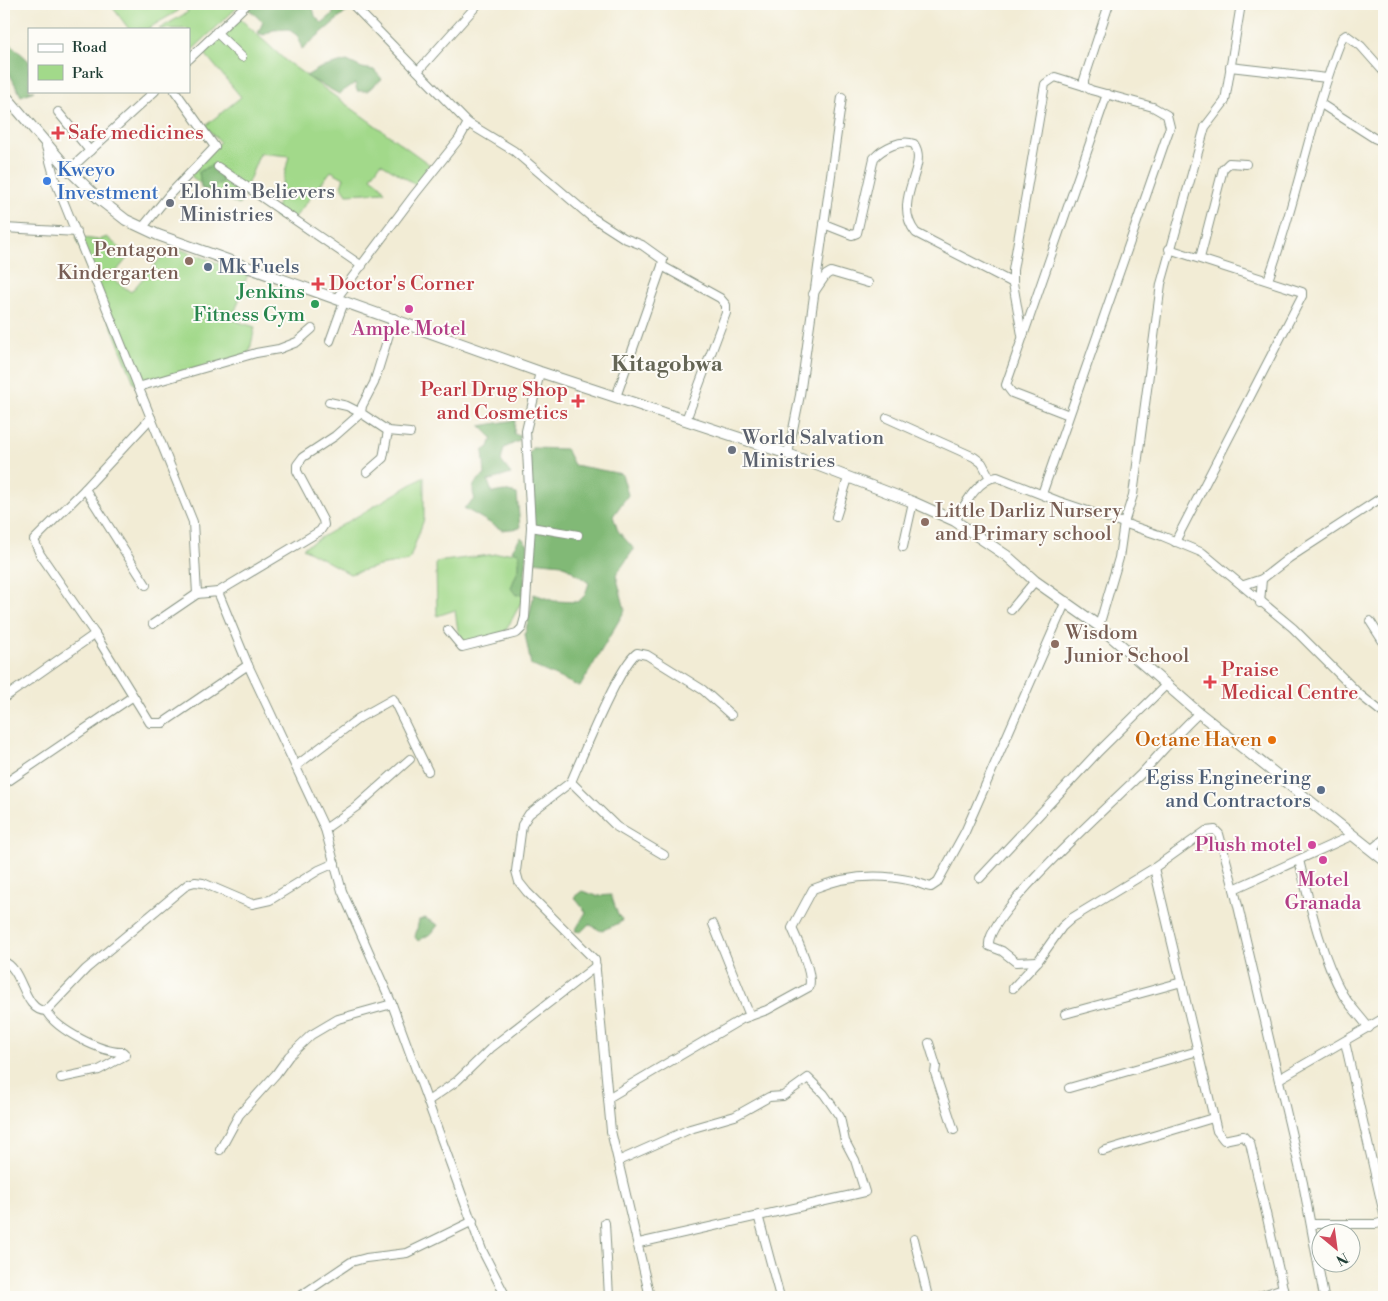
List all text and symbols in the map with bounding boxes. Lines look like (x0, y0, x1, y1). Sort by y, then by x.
legend (28, 28, 190, 92)
text: Road (72, 38, 107, 57)
text: Park (72, 64, 104, 83)
place label: Safe medicines (68, 121, 204, 146)
marker: Safe medicines (52, 127, 64, 139)
place label: Kweyo Investment (57, 158, 159, 206)
marker: Kweyo Investment (41, 175, 53, 187)
place label: Elohim Believers Ministries (180, 180, 335, 228)
marker: Elohim Believers Ministries (164, 197, 176, 209)
place label: Pentagon Kindergarten (57, 238, 179, 286)
marker: Pentagon Kindergarten (183, 255, 195, 267)
place label: Mk Fuels (218, 255, 299, 280)
marker: Mk Fuels (202, 261, 214, 273)
place label: Doctor's Corner (329, 272, 475, 297)
marker: Doctor's Corner (311, 277, 325, 291)
place label: Jenkins Fitness Gym (193, 280, 305, 328)
marker: Jenkins Fitness Gym (309, 298, 321, 310)
marker: Ample Motel (403, 303, 415, 315)
place label: Ample Motel (351, 317, 466, 342)
district label: Kitagobwa (611, 351, 724, 378)
place label: Pearl Drug Shop and Cosmetics (420, 378, 568, 426)
marker: Pearl Drug Shop and Cosmetics (572, 395, 584, 407)
place label: World Salvation Ministries (741, 426, 884, 474)
marker: World Salvation Ministries (726, 444, 738, 456)
place label: Little Darliz Nursery and Primary school (935, 499, 1122, 547)
marker: Little Darliz Nursery and Primary school (919, 516, 931, 528)
place label: Wisdom Junior School (1064, 621, 1189, 669)
marker: Wisdom Junior School (1049, 638, 1061, 650)
place label: Praise Medical Centre (1221, 658, 1358, 706)
marker: Praise Medical Centre (1203, 675, 1217, 689)
place label: Octane Haven (1135, 728, 1262, 753)
marker: Octane Haven (1266, 734, 1278, 746)
place label: Egiss Engineering and Contractors (1146, 766, 1312, 814)
marker: Egiss Engineering and Contractors (1315, 784, 1327, 796)
place label: Plush motel (1195, 833, 1302, 858)
marker: Plush motel (1306, 839, 1318, 851)
marker: Motel Granada (1317, 854, 1329, 866)
place label: Motel Granada (1285, 868, 1362, 916)
north arrow (1310, 1224, 1360, 1274)
text: N (1333, 1248, 1351, 1269)

